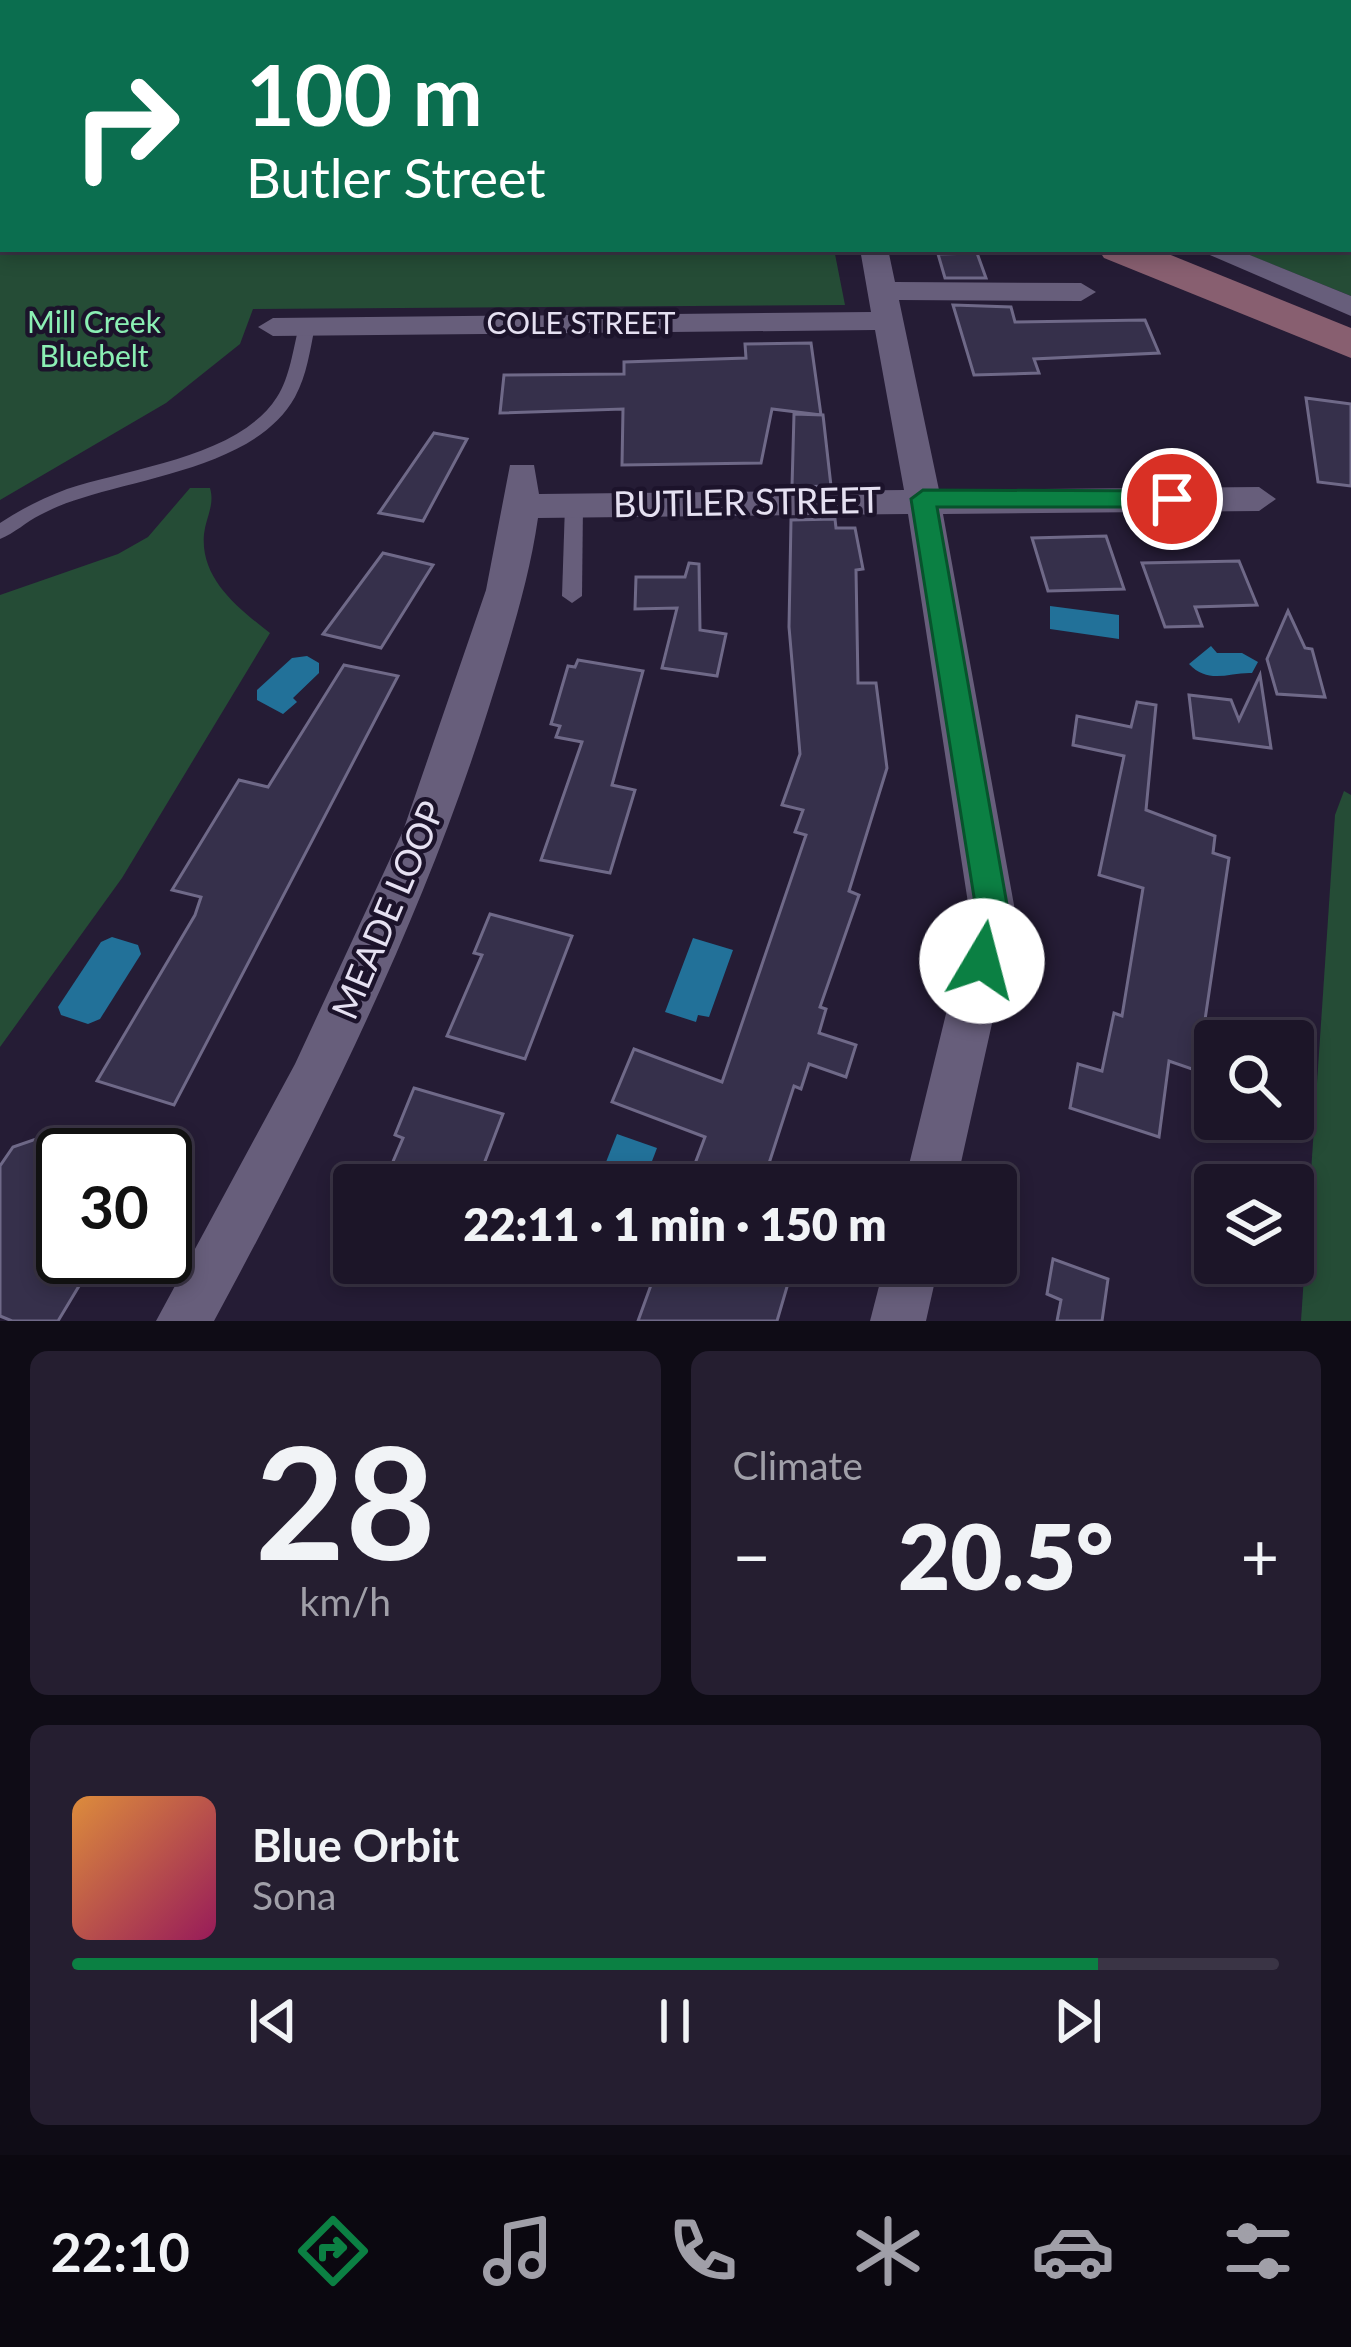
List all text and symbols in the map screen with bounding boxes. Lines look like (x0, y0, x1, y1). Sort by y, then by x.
text: 100 m (246, 43, 483, 144)
icon: right (48, 48, 204, 204)
text: Butler Street (246, 145, 546, 210)
park label: Mill Creek Bluebelt (27, 303, 162, 373)
street label: COLE STREET (486, 304, 676, 340)
pin (1121, 448, 1223, 550)
icon: arrive (1139, 466, 1205, 532)
street label: BUTLER STREET (613, 477, 881, 525)
street label: MEADE LOOP (321, 794, 453, 1025)
position arrow (919, 898, 1045, 1024)
map controls (1194, 1020, 1314, 1284)
button: search (1194, 1020, 1314, 1140)
speed limit sign: 30 (36, 1128, 192, 1284)
button: layers (1194, 1164, 1314, 1284)
text: 22:11 · 1 min · 150 m (463, 1197, 887, 1251)
text: 28 (255, 1406, 436, 1593)
text: Climate (733, 1442, 863, 1488)
text: 20.5° (898, 1501, 1114, 1609)
text: − (733, 1516, 771, 1595)
text: + (1241, 1516, 1279, 1595)
text: km/h (300, 1578, 391, 1624)
text: Blue Orbit (252, 1818, 459, 1872)
text: Sona (252, 1872, 336, 1918)
icon: previous (240, 1988, 306, 2054)
icon: pause (642, 1988, 708, 2054)
icon: next (1045, 1988, 1111, 2054)
icon: directions (291, 2209, 375, 2293)
icon: music (476, 2209, 560, 2293)
icon: phone (661, 2209, 745, 2293)
icon: climate (846, 2209, 930, 2293)
icon: car (1031, 2209, 1115, 2293)
icon: filters (1216, 2209, 1300, 2293)
text: 22:10 (51, 2219, 190, 2284)

